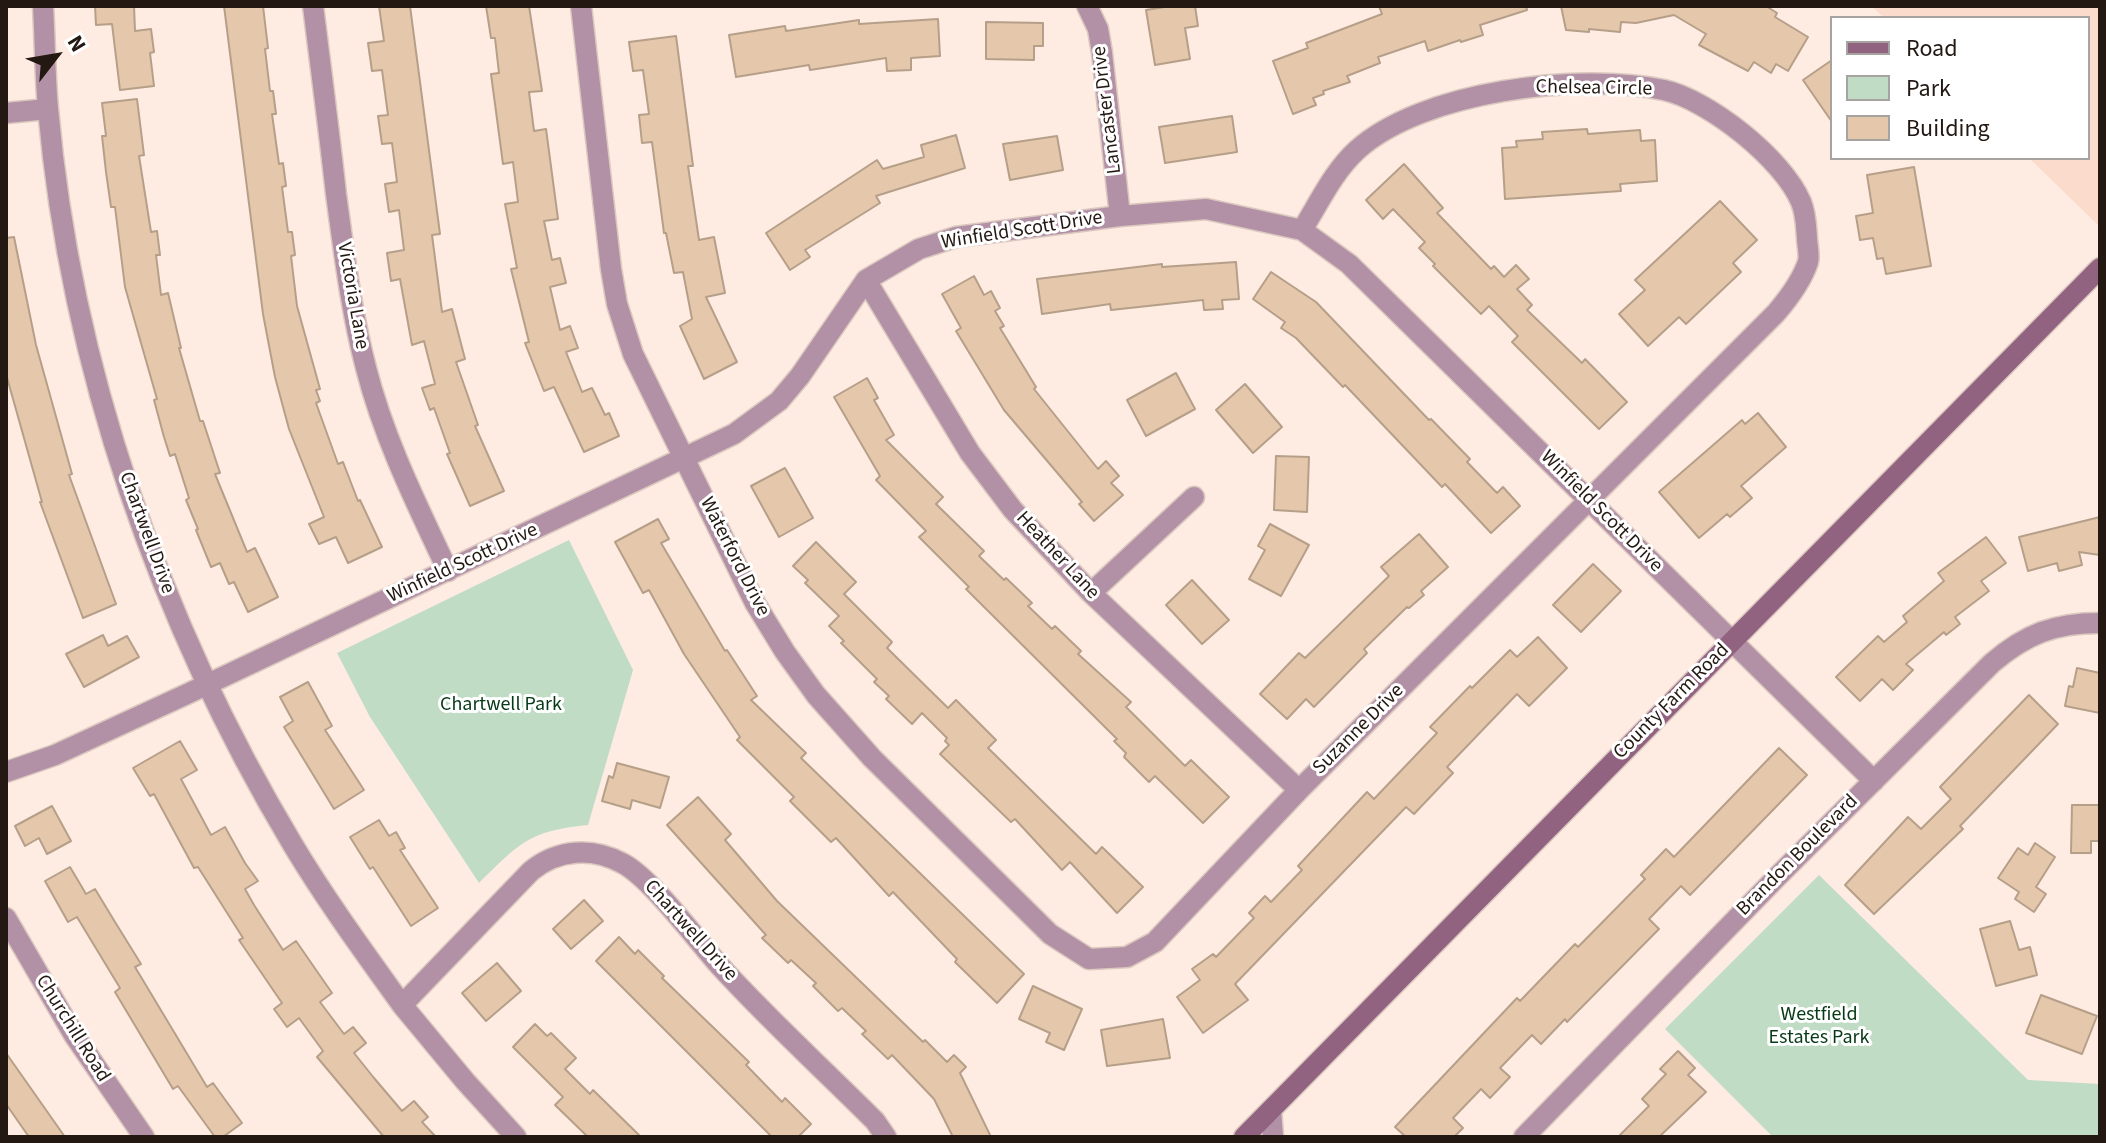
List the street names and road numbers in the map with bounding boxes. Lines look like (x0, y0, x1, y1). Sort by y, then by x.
street label: Lancaster Drive (1088, 45, 1128, 175)
street label: Chelsea Circle (1535, 76, 1653, 102)
street label: Winfield Scott Drive (940, 206, 1104, 256)
street label: Victoria Lane (331, 241, 373, 351)
street label: Winfield Scott Drive (1535, 446, 1667, 578)
street label: Chartwell Drive (113, 469, 179, 597)
street label: Waterford Drive (694, 494, 774, 620)
street label: Heather Lane (1010, 507, 1104, 605)
street label: Winfield Scott Drive (384, 519, 542, 609)
street label: County Farm Road (1609, 639, 1735, 765)
street label: Suzanne Drive (1309, 680, 1409, 780)
street label: Brandon Boulevard (1732, 790, 1864, 922)
street label: Chartwell Drive (638, 875, 742, 987)
street label: Churchill Road (30, 971, 114, 1087)

